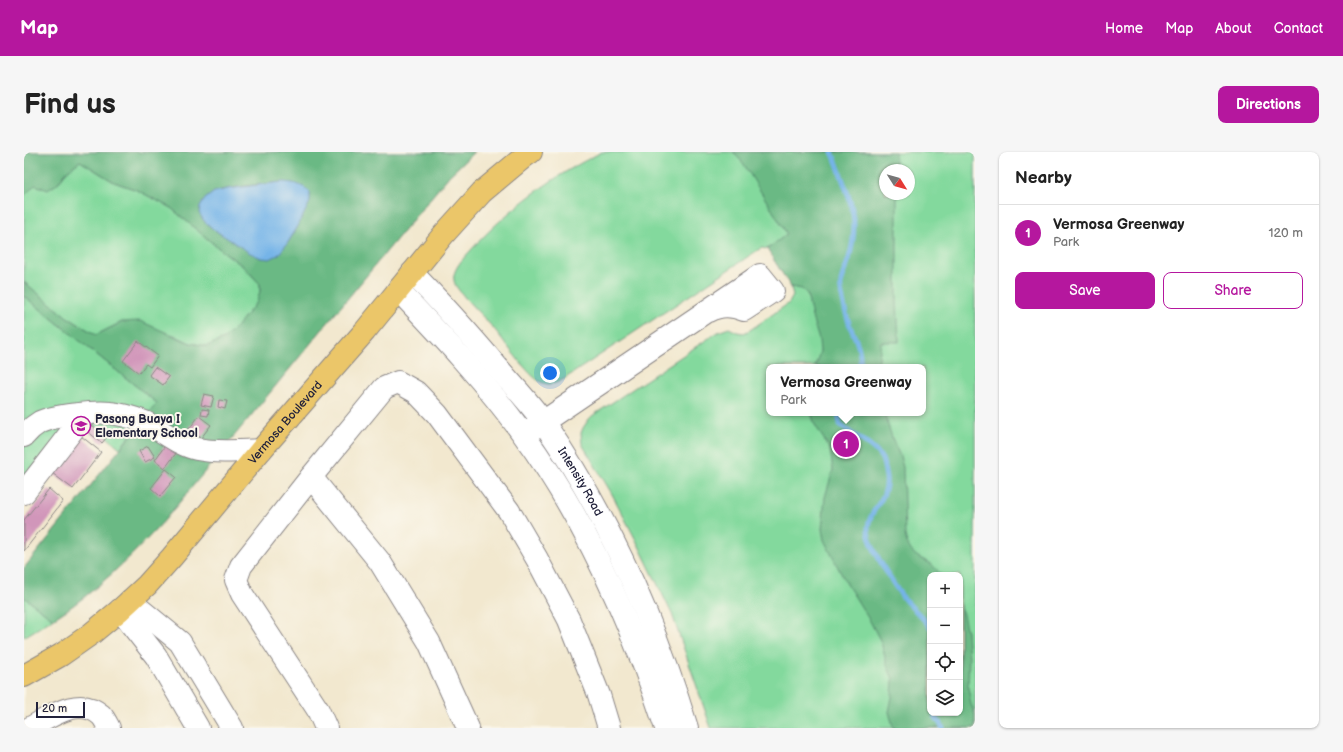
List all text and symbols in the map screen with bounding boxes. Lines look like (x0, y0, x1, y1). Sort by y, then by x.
text: Map (20, 17, 58, 40)
text: Home (1105, 20, 1143, 37)
text: Map (1165, 20, 1193, 37)
text: About (1215, 20, 1252, 37)
text: Contact (1274, 20, 1323, 37)
button: Directions (1218, 86, 1319, 123)
text: Find us (24, 88, 116, 121)
north arrow (879, 164, 915, 200)
text: Nearby (1015, 168, 1072, 188)
text: Vermosa Greenway (1053, 215, 1184, 234)
text: 1 (1025, 225, 1031, 241)
text: 120 m (1268, 225, 1303, 241)
text: Park (1053, 234, 1079, 250)
button: Save (1015, 272, 1155, 309)
button: Share (1163, 272, 1303, 309)
your location (540, 363, 560, 383)
popup (766, 364, 926, 416)
text: Vermosa Greenway (780, 373, 912, 392)
street label: Vermosa Boulevard (245, 378, 326, 467)
text: Park (780, 392, 806, 408)
place label: Pasong Buaya I Elementary School (95, 412, 198, 441)
school or university icon: Pasong Buaya I Elementary School (70, 415, 92, 437)
pin: 1 (833, 429, 859, 459)
street label: Intensity Road (555, 444, 607, 519)
map controls (927, 572, 963, 716)
button: + (927, 572, 963, 608)
button: − (927, 608, 963, 644)
button: locate (927, 644, 963, 680)
button: layers (927, 680, 963, 716)
scale bar (36, 700, 85, 719)
text: 20 m (42, 702, 67, 715)

